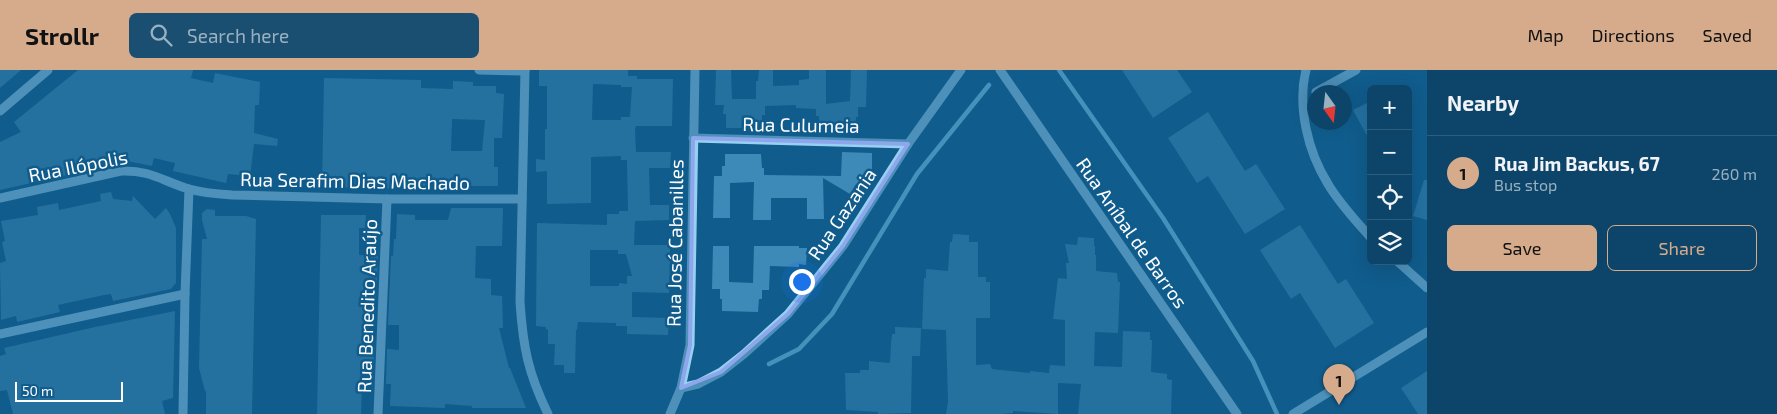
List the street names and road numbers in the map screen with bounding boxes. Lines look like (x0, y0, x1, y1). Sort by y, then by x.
street label: Rua Culumeia (742, 112, 860, 137)
street label: Rua Ilópolis (26, 145, 129, 186)
street label: Rua Aníbal de Barros (1072, 153, 1193, 312)
street label: Rua José Cabanilles (662, 159, 687, 327)
street label: Rua Gazania (802, 163, 881, 264)
street label: Rua Serafim Dias Machado (240, 167, 470, 194)
street label: Rua Benedito Araújo (352, 219, 381, 393)

